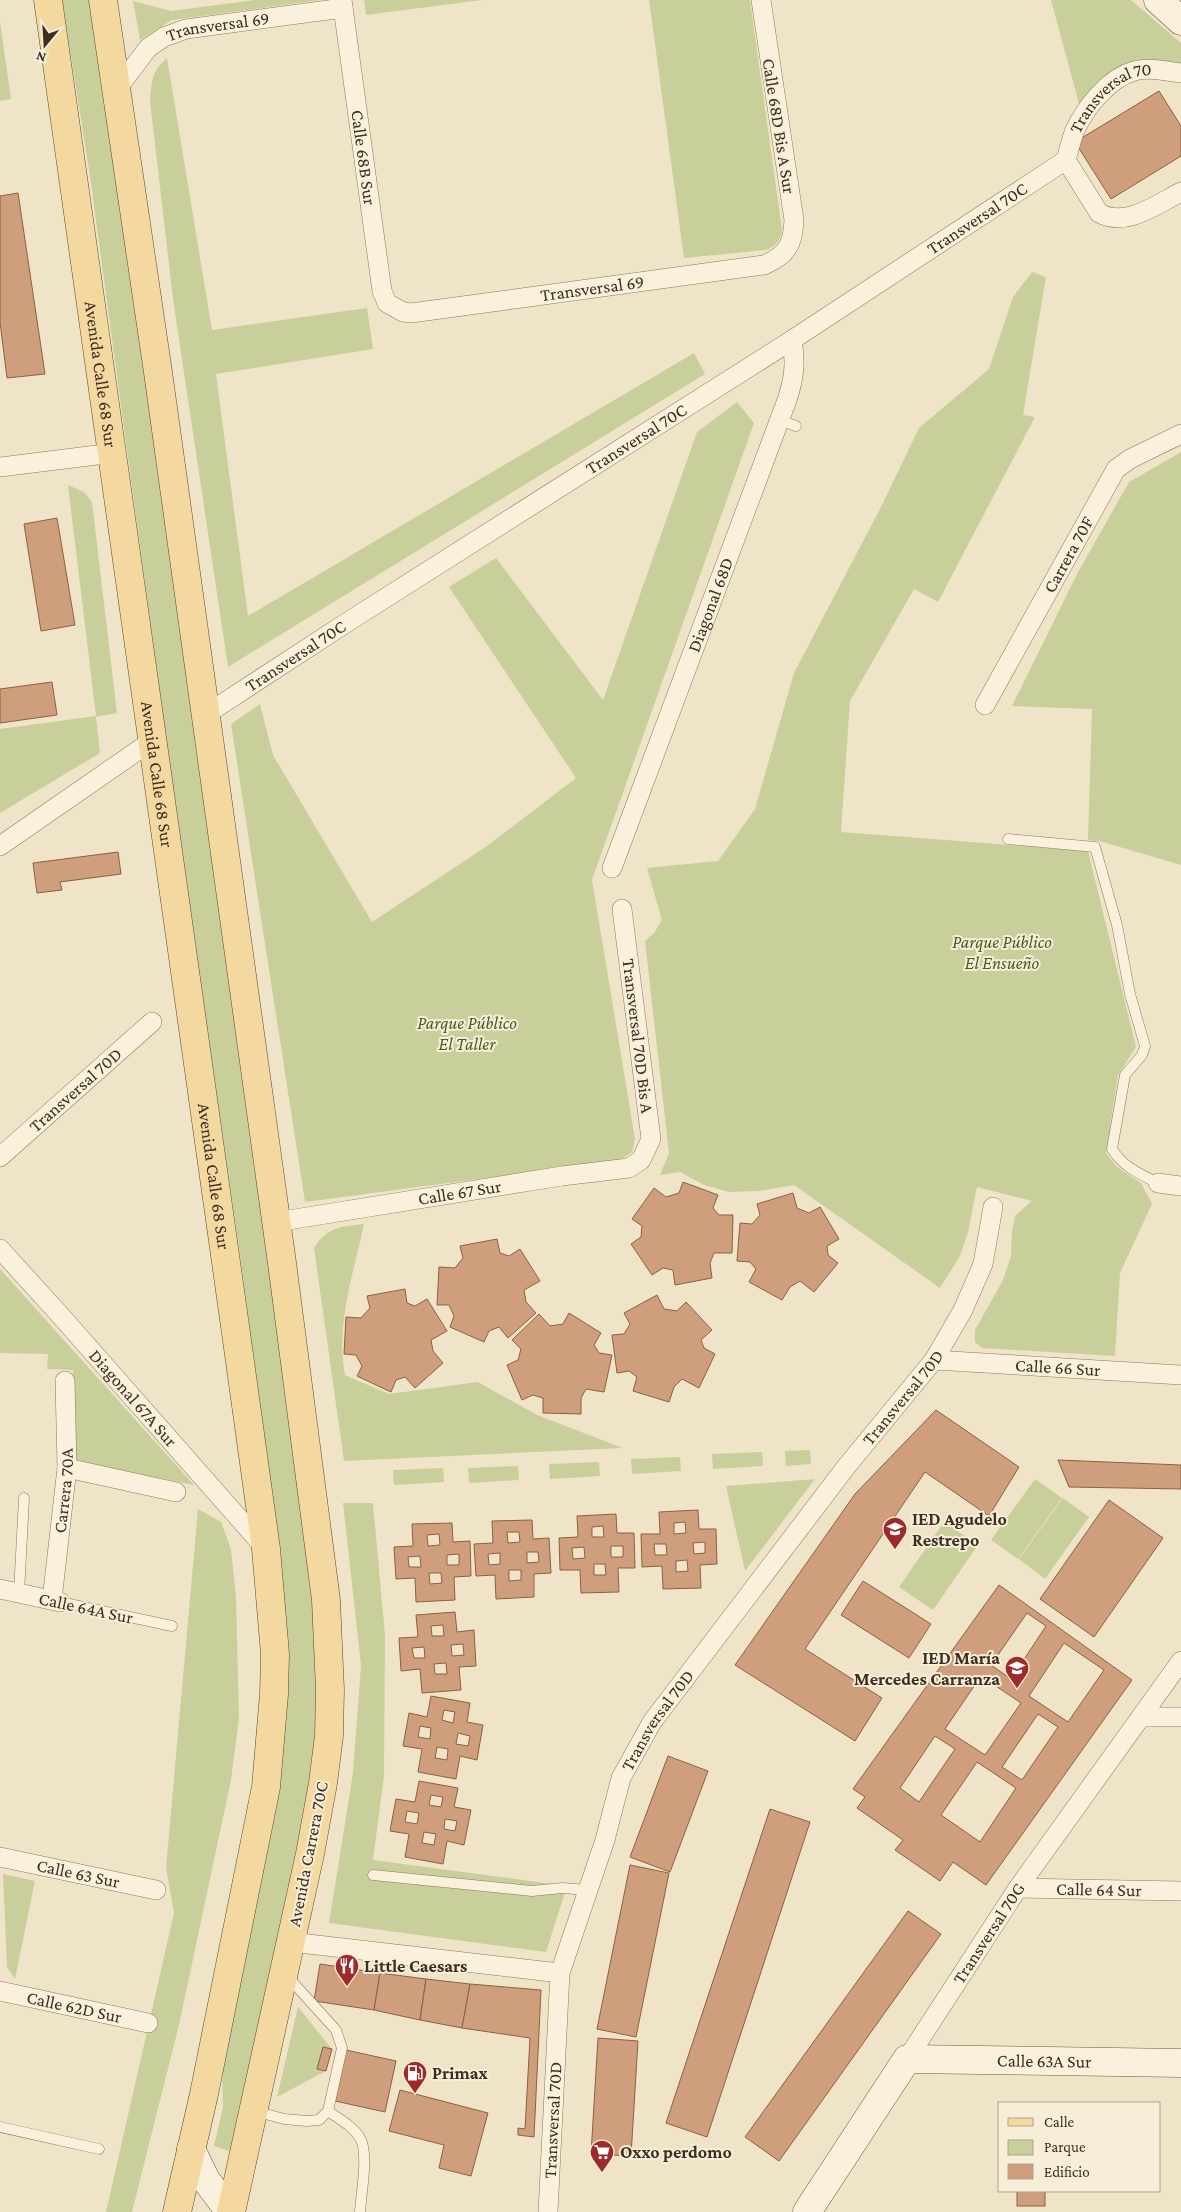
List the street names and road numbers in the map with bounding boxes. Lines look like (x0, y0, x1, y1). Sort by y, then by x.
street label: Transversal 69 (163, 8, 271, 45)
street label: Calle 68D Bis A Sur (758, 57, 800, 196)
street label: Transversal 70 (1065, 59, 1152, 136)
street label: Calle 68B Sur (347, 109, 380, 207)
street label: Transversal 70C (923, 178, 1031, 259)
street label: Transversal 69 (539, 271, 645, 305)
street label: Avenida Calle 68 Sur (81, 300, 121, 449)
street label: Transversal 70C (582, 399, 691, 478)
street label: Carrera 70F (1039, 513, 1098, 596)
street label: Diagonal 68D (684, 555, 737, 655)
street label: Transversal 70C (242, 616, 350, 696)
street label: Avenida Calle 68 Sur (137, 700, 178, 849)
street label: Transversal 70D Bis A (619, 958, 657, 1115)
street label: Transversal 70D (25, 1044, 126, 1136)
street label: Avenida Calle 68 Sur (194, 1102, 234, 1251)
street label: Calle 67 Sur (417, 1176, 503, 1209)
street label: Diagonal 67A Sur (85, 1345, 182, 1451)
street label: Transversal 70D (858, 1347, 948, 1449)
street label: Calle 66 Sur (1014, 1355, 1102, 1380)
street label: Carrera 70A (50, 1447, 77, 1534)
street label: Calle 64A Sur (37, 1588, 136, 1628)
street label: Transversal 70D (617, 1666, 698, 1774)
street label: Avenida Carrera 70C (284, 1779, 332, 1928)
street label: Calle 63 Sur (35, 1855, 122, 1892)
street label: Transversal 70G (949, 1879, 1029, 1987)
street label: Calle 64 Sur (1056, 1879, 1143, 1900)
street label: Calle 62D Sur (25, 1987, 124, 2027)
street label: Calle 63A Sur (997, 2050, 1092, 2072)
street label: Transversal 70D (540, 2061, 566, 2179)

